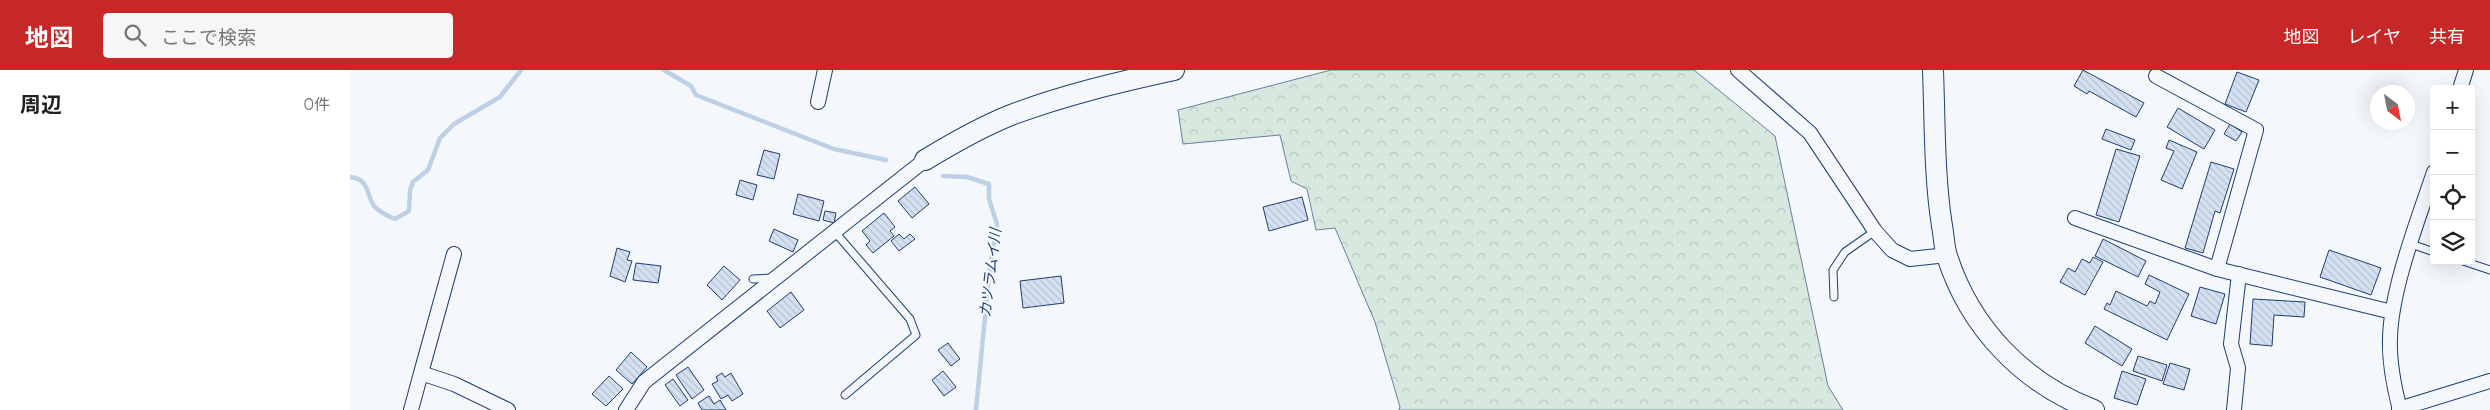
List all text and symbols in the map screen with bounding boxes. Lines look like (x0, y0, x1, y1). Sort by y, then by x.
search box (103, 13, 453, 58)
icon: search (121, 21, 149, 49)
text: 地図 (25, 23, 73, 52)
text: ここで検索 (161, 26, 256, 49)
text: 地図 (2284, 26, 2320, 48)
text: レイヤ (2348, 26, 2401, 48)
text: 共有 (2429, 26, 2465, 48)
north arrow (2370, 85, 2415, 130)
map controls (2430, 85, 2475, 265)
button: + (2430, 85, 2475, 130)
text: 周辺 (20, 92, 62, 117)
text: 0件 (303, 95, 330, 114)
button: − (2430, 130, 2475, 175)
button: locate (2430, 175, 2475, 220)
button: layers (2430, 220, 2475, 265)
water label: カツラムイ川 (975, 225, 1005, 319)

